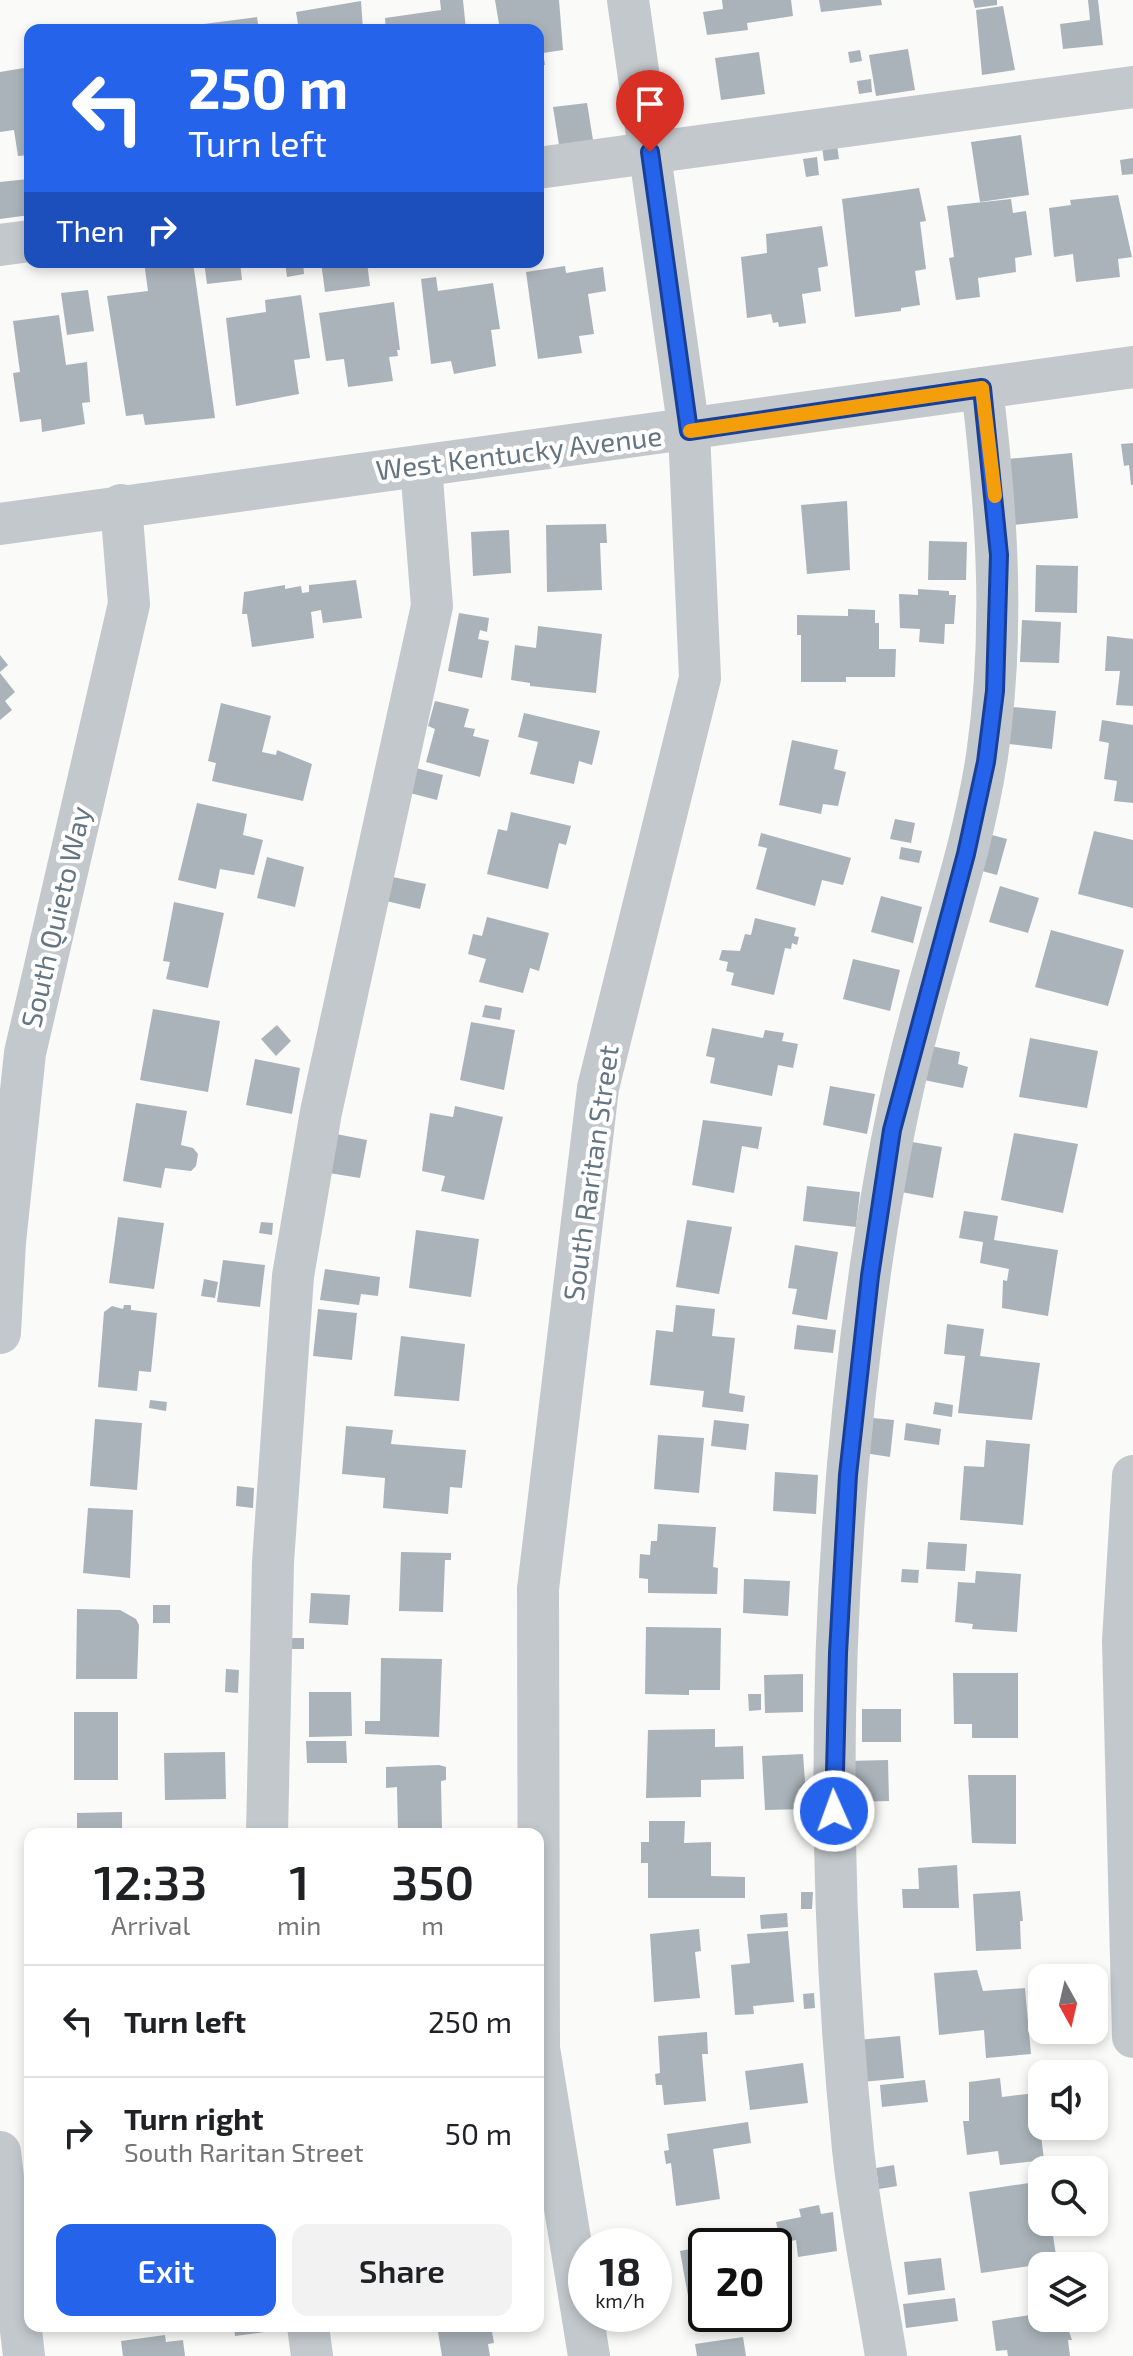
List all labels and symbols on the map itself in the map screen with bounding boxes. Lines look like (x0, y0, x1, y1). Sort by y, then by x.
pin (616, 70, 684, 152)
street label: West Kentucky Avenue (374, 418, 664, 486)
street label: South Quieto Way (13, 803, 97, 1031)
street label: South Raritan Street (555, 1043, 625, 1303)
position arrow (792, 1769, 876, 1853)
north arrow (1028, 1964, 1108, 2044)
speed limit sign: 20 (688, 2228, 792, 2332)

